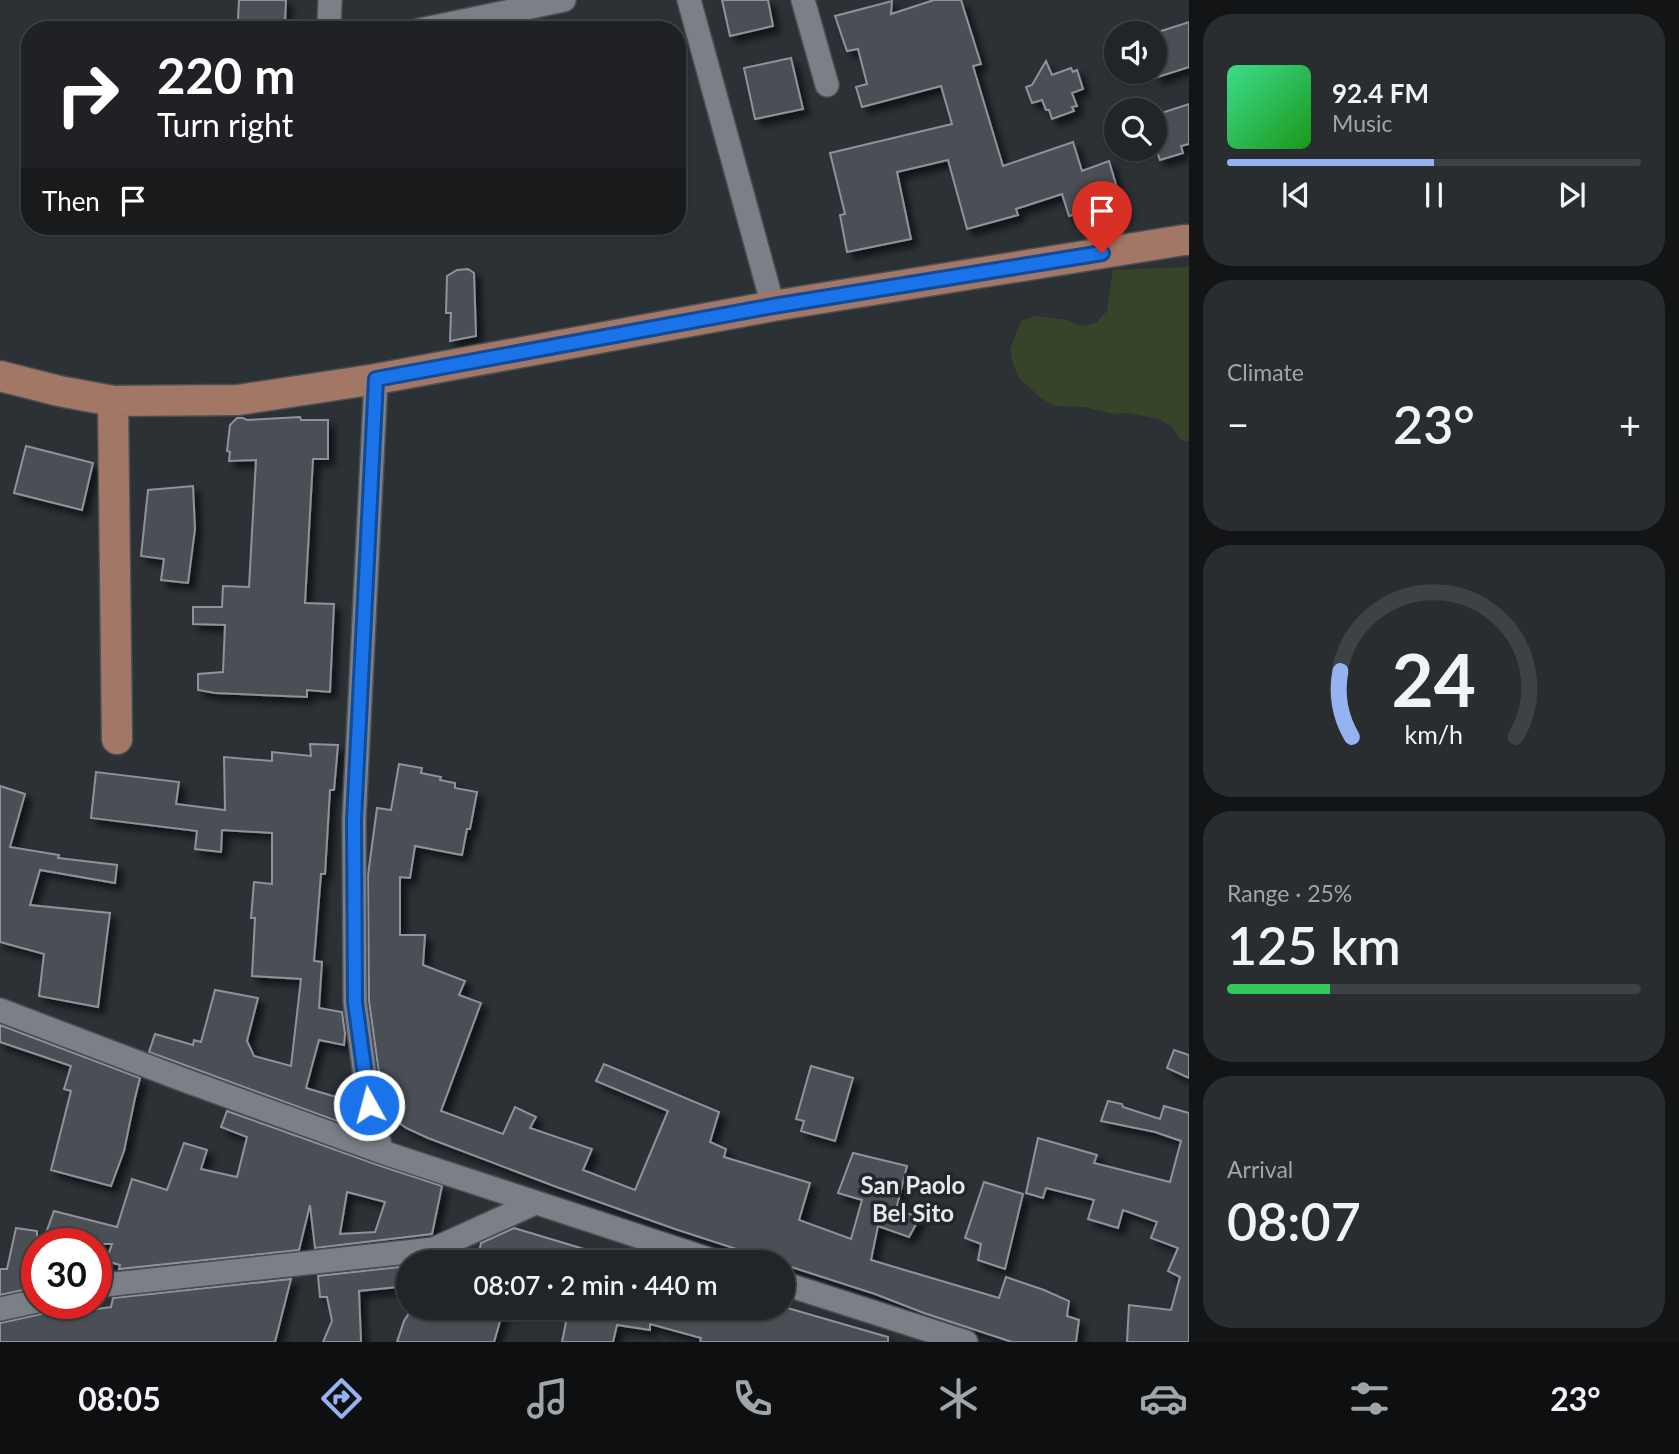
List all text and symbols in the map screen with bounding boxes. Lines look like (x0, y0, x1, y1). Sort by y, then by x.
map controls (1104, 21, 1167, 161)
button: sound (1104, 21, 1167, 84)
text: 220 m (157, 46, 295, 104)
icon: right (42, 49, 133, 140)
text: 92.4 FM (1332, 77, 1429, 109)
button: search (1104, 98, 1167, 161)
text: Turn right (157, 105, 293, 144)
text: Music (1332, 109, 1392, 137)
icon: previous (1277, 176, 1315, 214)
icon: pause (1415, 176, 1453, 214)
icon: next (1553, 176, 1591, 214)
pin (1072, 181, 1132, 253)
icon: arrive (114, 182, 152, 220)
text: Then (42, 185, 100, 217)
icon: arrive (1083, 192, 1121, 230)
text: Climate (1227, 358, 1304, 386)
text: 23° (1393, 393, 1475, 455)
text: − (1227, 401, 1249, 447)
text: + (1619, 401, 1641, 447)
text: 24 (1392, 635, 1476, 723)
text: km/h (1405, 719, 1463, 749)
text: Range · 25% (1227, 879, 1352, 907)
text: 125 km (1227, 914, 1401, 976)
position arrow (332, 1068, 406, 1142)
text: Arrival (1227, 1155, 1293, 1183)
district label: San Paolo Bel Sito (861, 1170, 965, 1227)
text: 08:07 (1227, 1190, 1361, 1252)
speed limit sign: 30 (21, 1228, 112, 1319)
text: 08:07 · 2 min · 440 m (473, 1269, 718, 1301)
icon: directions (317, 1374, 366, 1423)
icon: music (523, 1374, 572, 1423)
icon: phone (728, 1374, 777, 1423)
icon: climate (934, 1374, 983, 1423)
icon: car (1139, 1374, 1188, 1423)
icon: filters (1345, 1374, 1394, 1423)
text: 08:05 (78, 1379, 161, 1418)
text: 23° (1550, 1379, 1601, 1418)

